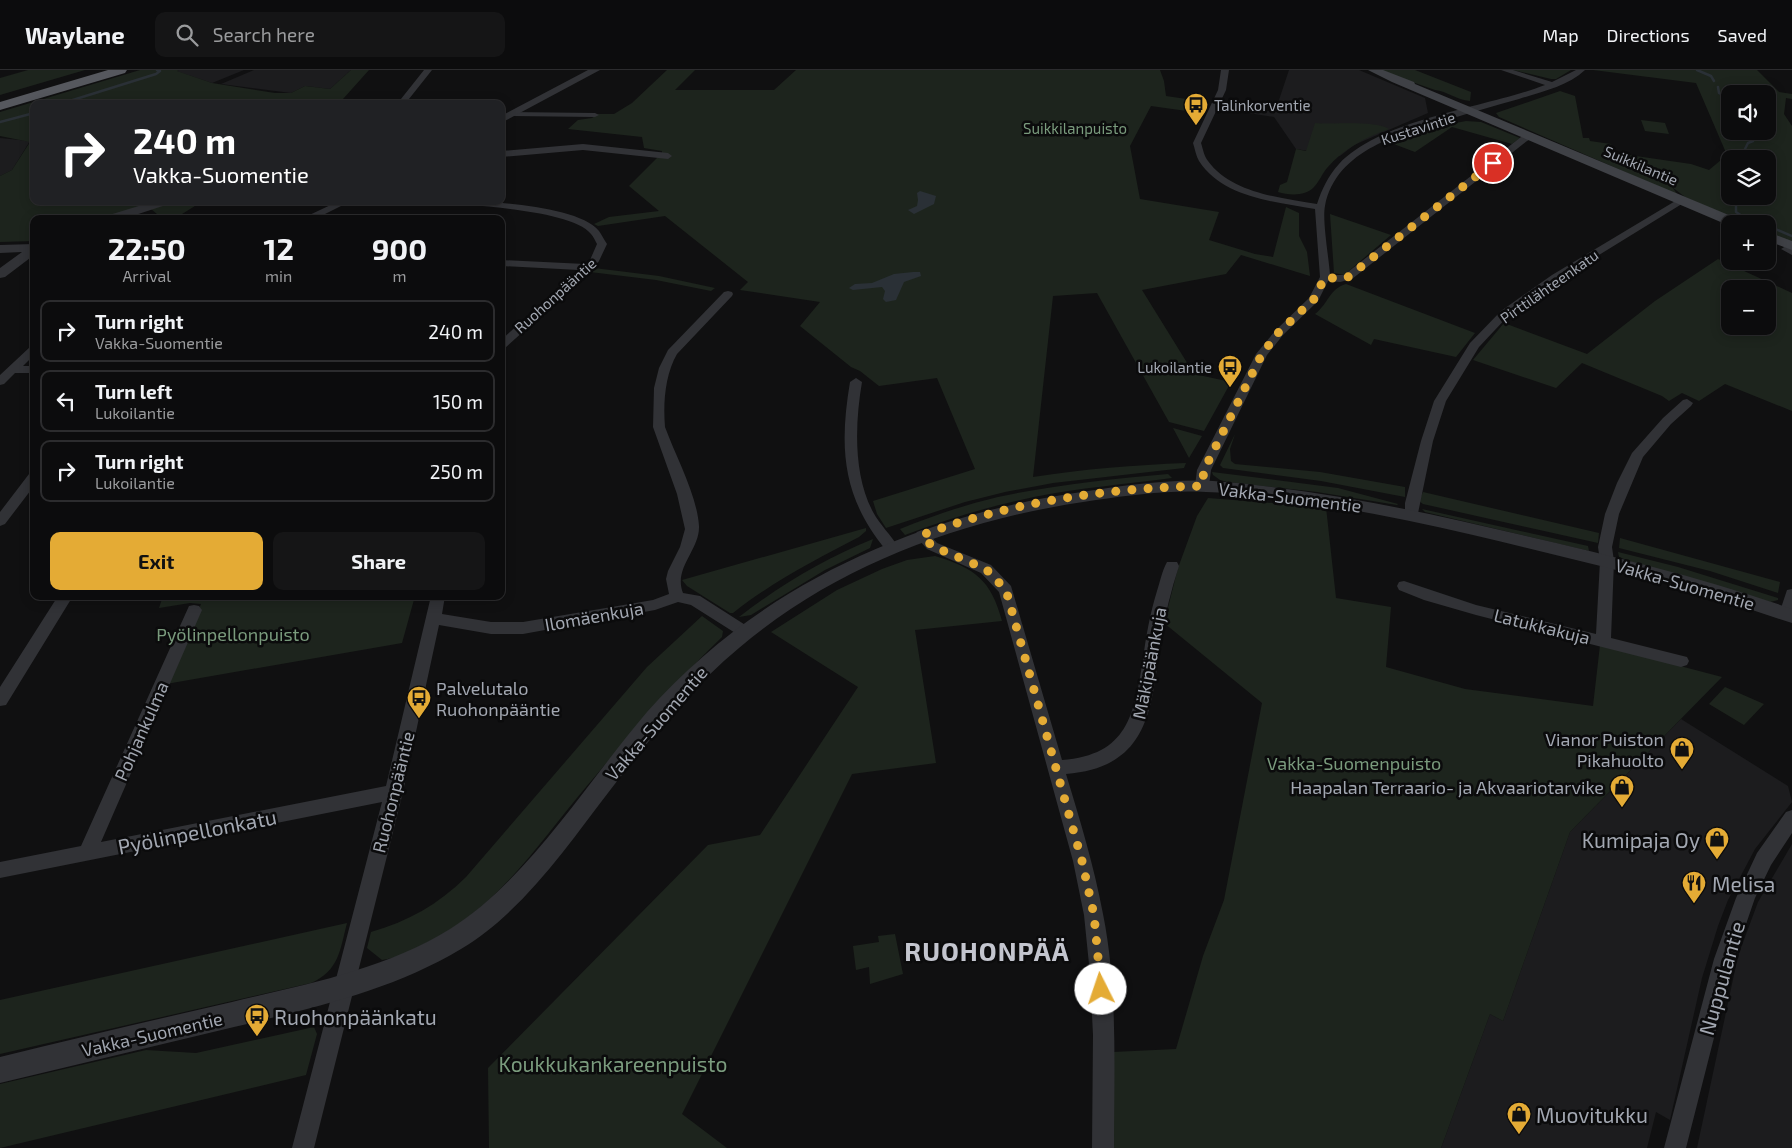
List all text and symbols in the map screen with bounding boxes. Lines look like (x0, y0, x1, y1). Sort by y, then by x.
search box (155, 12, 505, 57)
text: Waylane (25, 20, 125, 49)
icon: search (173, 21, 201, 49)
text: Search here (213, 23, 315, 46)
text: Map (1542, 24, 1579, 46)
text: Directions (1607, 24, 1690, 46)
text: Saved (1718, 24, 1767, 46)
map controls (1721, 85, 1776, 335)
button: sound (1721, 85, 1776, 140)
bus stop icon: Talinkorventie (1183, 92, 1209, 126)
place label: Talinkorventie (1214, 96, 1311, 114)
street label: Kustavintie (1379, 108, 1457, 148)
text: 240 m (133, 119, 236, 161)
park label: Suikkilanpuisto (1023, 119, 1127, 137)
icon: right (50, 120, 115, 185)
street label: Suikkilantie (1601, 141, 1681, 189)
pin (1472, 142, 1514, 184)
icon: arrive (1479, 149, 1507, 177)
button: layers (1721, 150, 1776, 205)
text: Vakka-Suomentie (133, 161, 309, 187)
button: + (1721, 215, 1776, 270)
text: 22:50 (108, 230, 186, 266)
text: 12 (264, 230, 294, 266)
text: 900 (372, 230, 427, 266)
street label: Pirttilähteenkatu (1496, 245, 1602, 327)
street label: Ruohonpääntie (510, 254, 600, 336)
text: Arrival (122, 266, 171, 285)
text: min (265, 266, 292, 285)
text: m (392, 266, 406, 285)
button: − (1721, 280, 1776, 335)
text: Turn right (95, 310, 183, 333)
icon: right (52, 317, 80, 345)
text: 240 m (428, 320, 483, 343)
text: Vakka-Suomentie (95, 333, 223, 352)
bus stop icon: Lukoilantie (1217, 354, 1243, 388)
place label: Lukoilantie (1137, 358, 1212, 376)
text: Turn left (95, 380, 172, 403)
icon: left (52, 387, 80, 415)
text: 150 m (433, 390, 483, 413)
text: Lukoilantie (95, 403, 175, 422)
text: Turn right (95, 450, 183, 473)
icon: right (52, 457, 80, 485)
text: 250 m (430, 460, 483, 483)
text: Lukoilantie (95, 473, 175, 492)
street label: Vakka-Suomentie (1217, 477, 1363, 517)
button: Exit (50, 532, 263, 590)
button: Share (273, 532, 485, 590)
street label: Vakka-Suomentie (1613, 554, 1757, 614)
street label: Ilomäenkuja (543, 596, 645, 636)
street label: Latukkakuja (1492, 603, 1592, 649)
street label: Mäkipäänkuja (1127, 605, 1171, 721)
park label: Pyölinpellonpuisto (156, 623, 310, 645)
street label: Vakka-Suomentie (601, 661, 711, 785)
place label: Palvelutalo Ruohonpääntie (436, 677, 560, 720)
street label: Pohjankulma (109, 678, 173, 784)
bus stop icon: Palvelutalo Ruohonpääntie (406, 685, 432, 719)
place label: Vianor Puiston Pikahuolto (1545, 728, 1664, 771)
street label: Ruohonpääntie (367, 729, 419, 855)
shop icon: Vianor Puiston Pikahuolto (1669, 736, 1695, 770)
park label: Vakka-Suomenpuisto (1267, 752, 1441, 774)
shop icon: Haapalan Terraario- ja Akvaariotarvike (1609, 774, 1635, 808)
place label: Haapalan Terraario- ja Akvaariotarvike (1290, 776, 1604, 798)
street label: Pyölinpellonkatu (115, 803, 279, 859)
shop icon: Kumipaja Oy (1704, 826, 1730, 860)
place label: Kumipaja Oy (1582, 827, 1700, 853)
restaurant icon: Melisa (1681, 870, 1707, 904)
place label: Melisa (1712, 871, 1775, 896)
street label: Nuppulantie (1693, 918, 1749, 1038)
district label: RUOHONPÄÄ (904, 935, 1070, 966)
position arrow (1074, 962, 1126, 1014)
bus stop icon: Ruohonpäänkatu (244, 1003, 270, 1037)
place label: Ruohonpäänkatu (274, 1004, 437, 1029)
street label: Vakka-Suomentie (79, 1007, 225, 1061)
park label: Koukkukankareenpuisto (499, 1051, 727, 1076)
shop icon: Muovitukku (1506, 1101, 1532, 1135)
place label: Muovitukku (1536, 1102, 1648, 1127)

